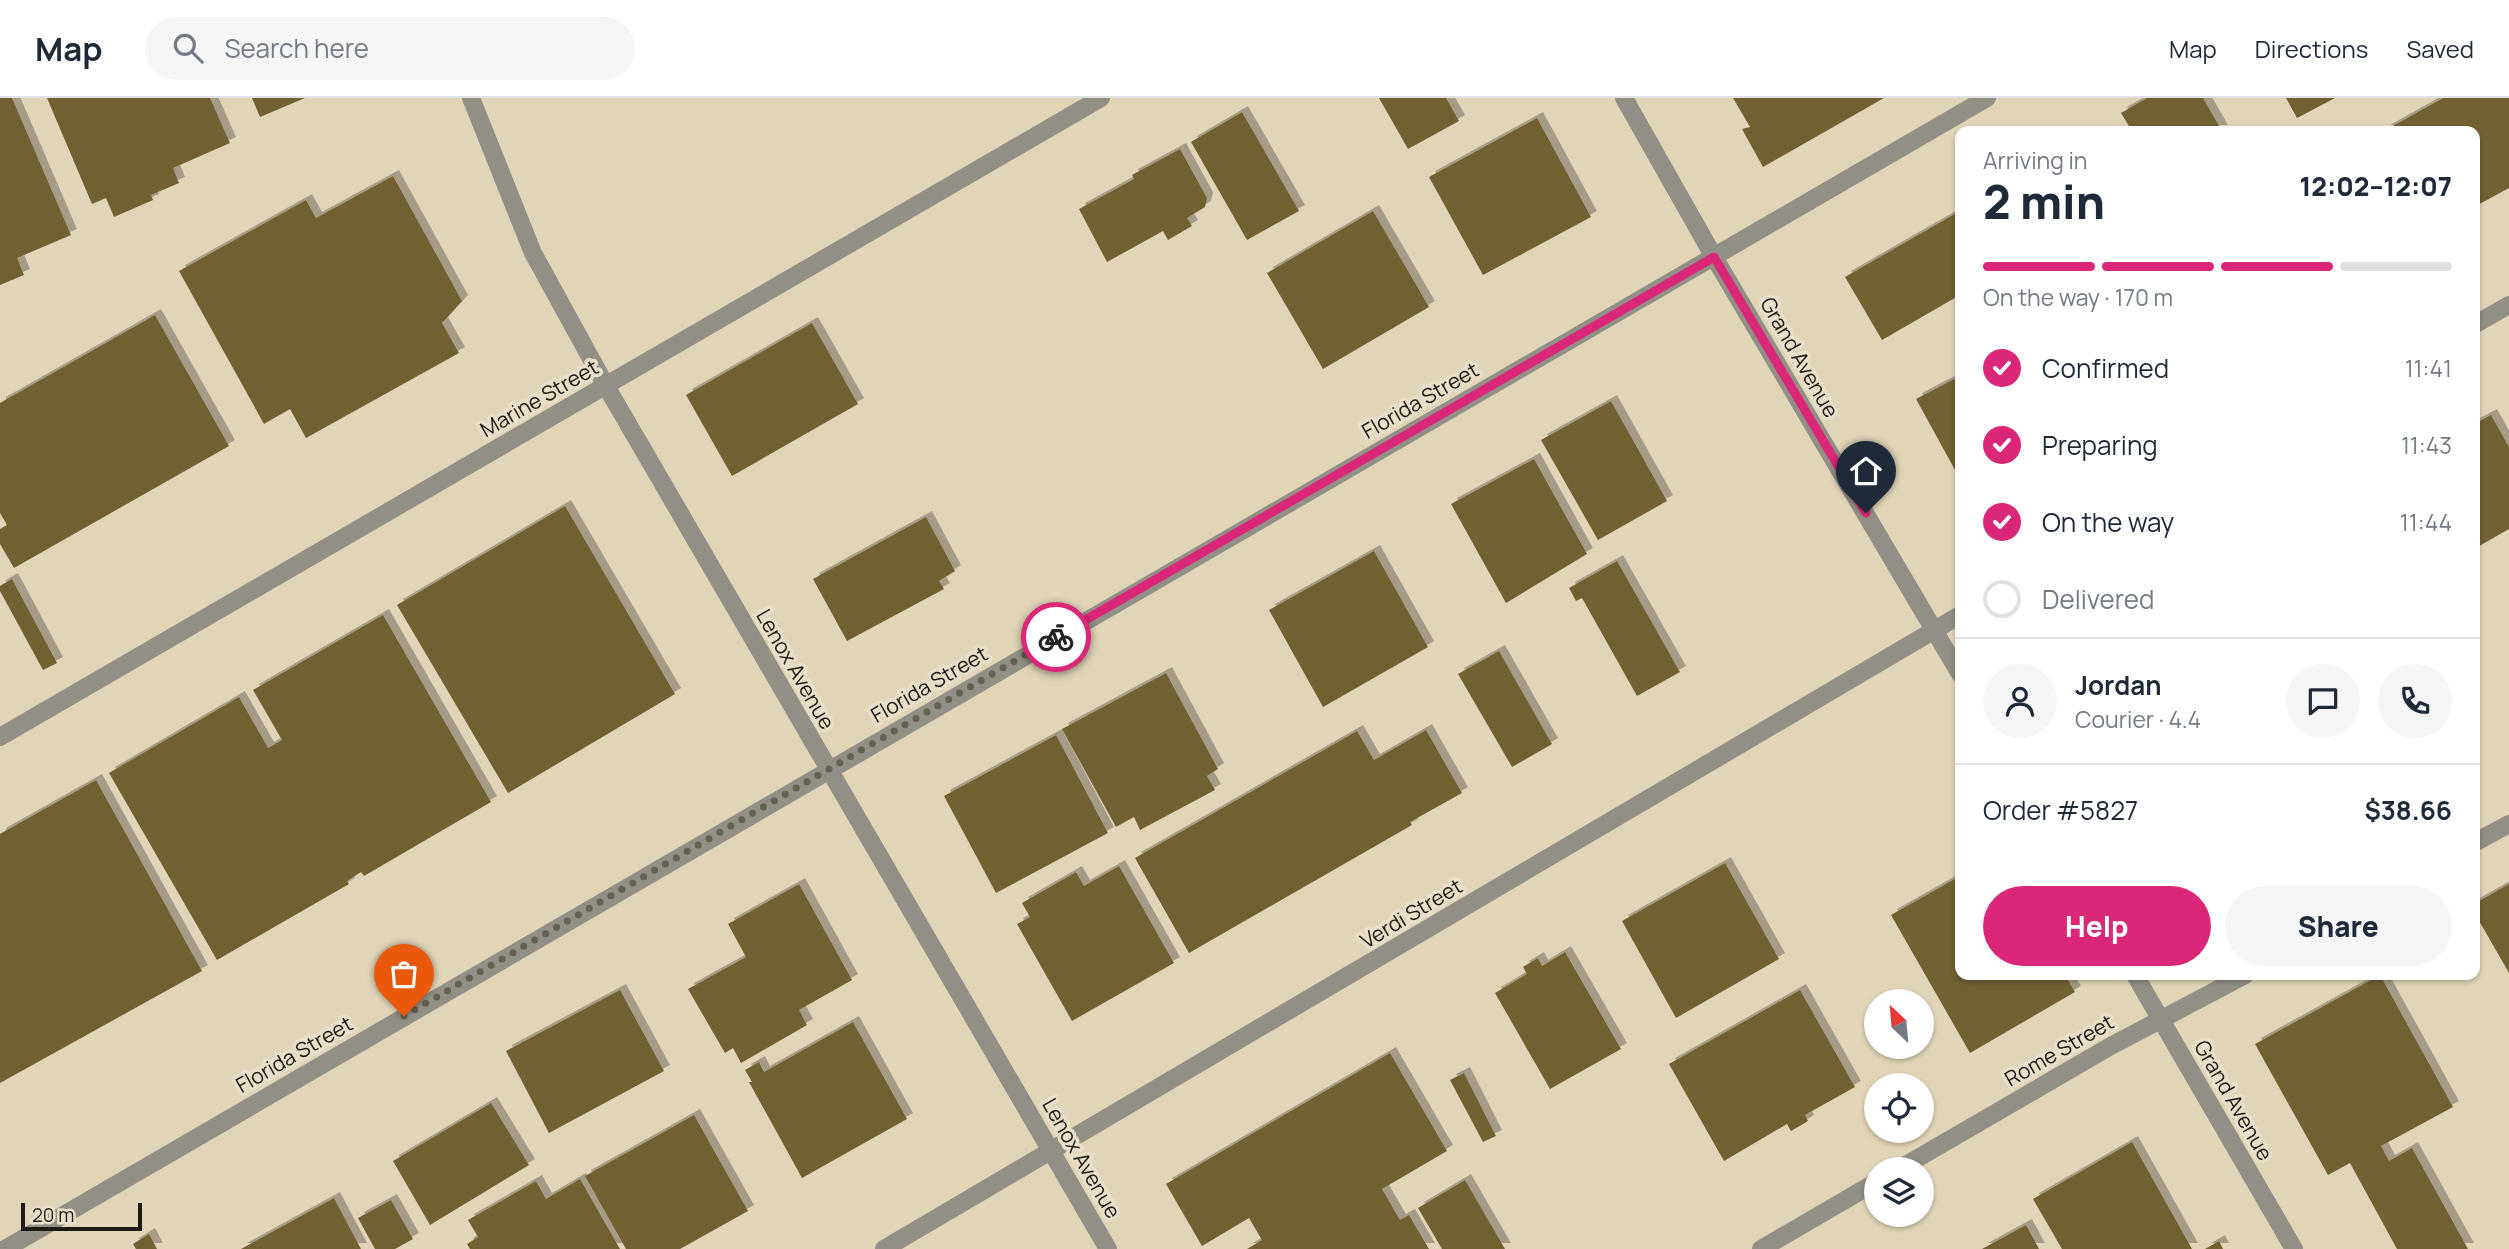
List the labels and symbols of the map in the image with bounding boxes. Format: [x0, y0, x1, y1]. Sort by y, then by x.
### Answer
street label: Grand Avenue [1754, 292, 1846, 422]
street label: Marine Street [475, 353, 603, 443]
street label: Florida Street [1357, 355, 1483, 445]
pin [1836, 441, 1896, 513]
courier [1021, 602, 1091, 672]
street label: Lenox Avenue [750, 604, 842, 734]
street label: Florida Street [866, 639, 992, 729]
street label: Verdi Street [1355, 872, 1467, 954]
pin [374, 944, 434, 1016]
north arrow [1864, 989, 1934, 1059]
street label: Rome Street [1999, 1007, 2119, 1093]
street label: Florida Street [231, 1009, 357, 1099]
street label: Grand Avenue [2188, 1035, 2280, 1165]
street label: Lenox Avenue [1036, 1093, 1128, 1223]
scale bar [21, 1200, 142, 1232]

